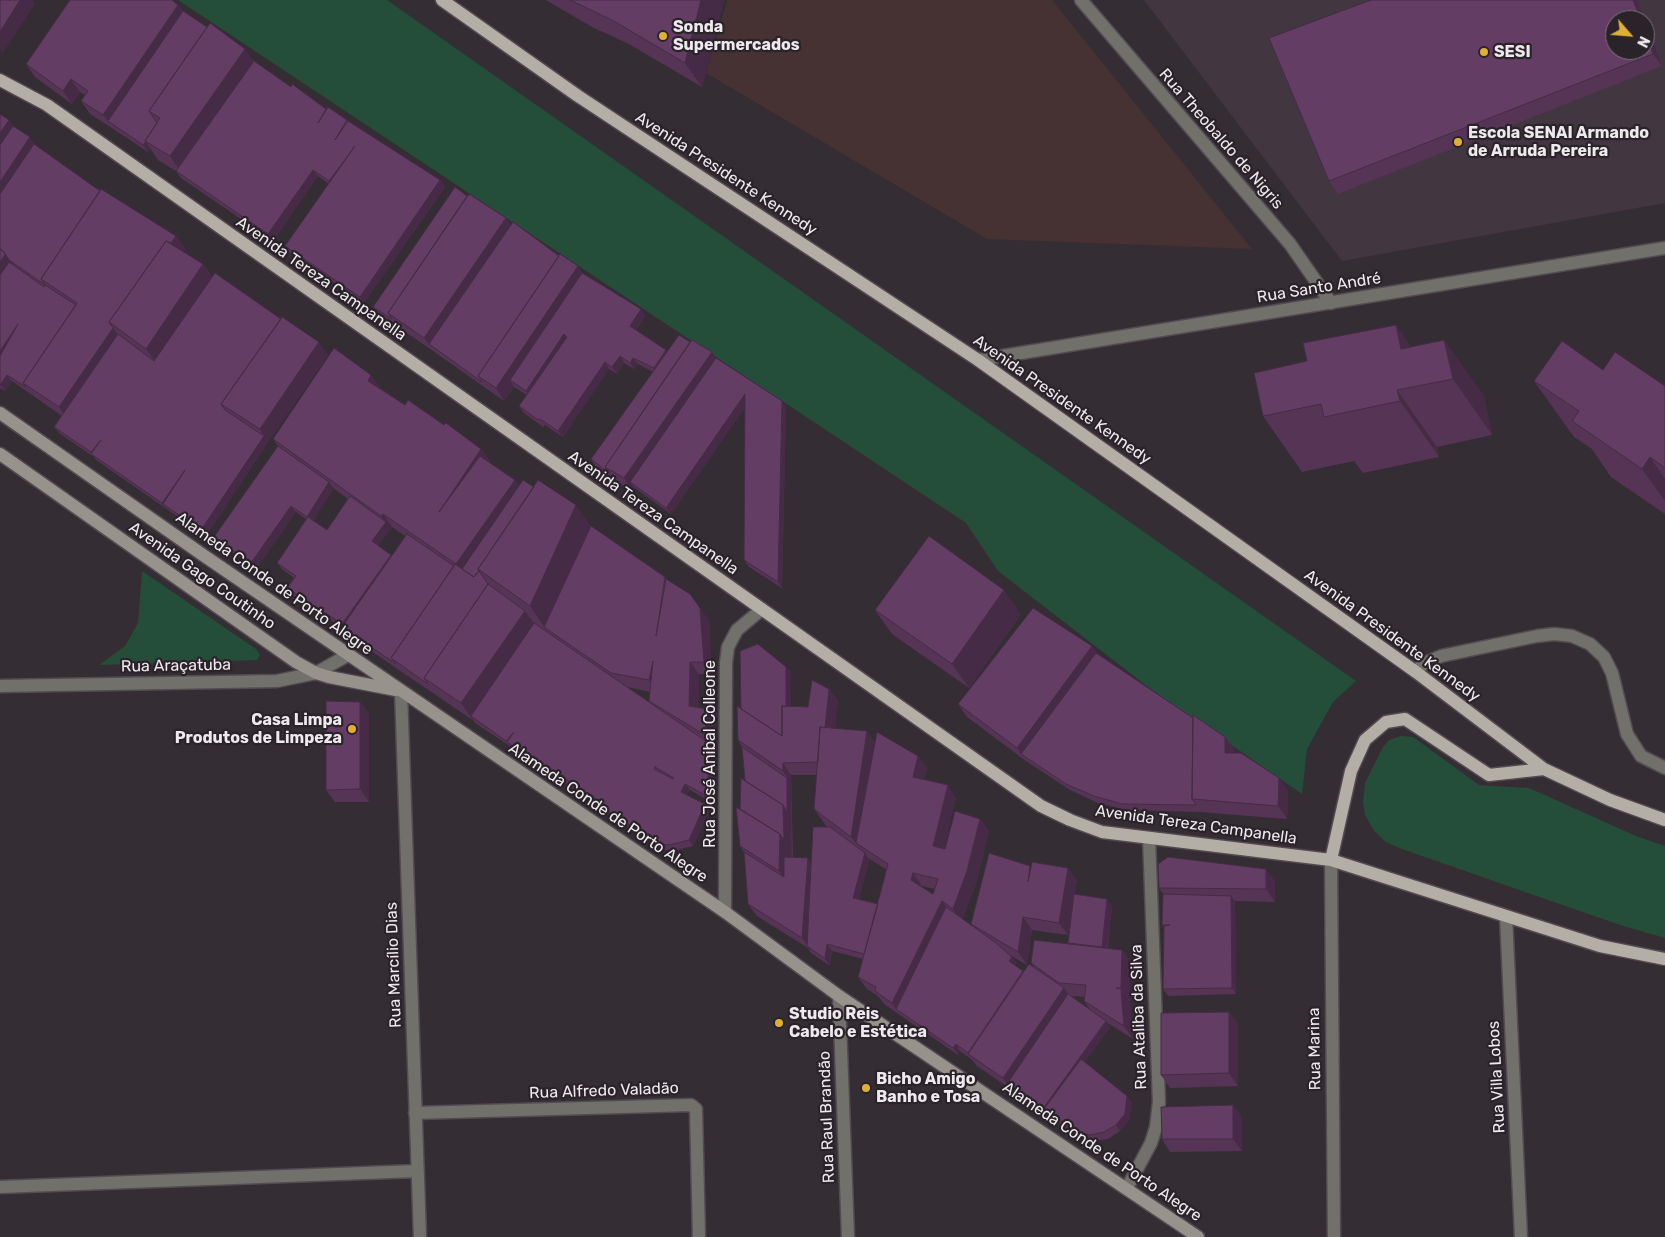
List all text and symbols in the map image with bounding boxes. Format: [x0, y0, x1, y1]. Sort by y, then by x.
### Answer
north arrow [1605, 10, 1655, 60]
place label: Sonda Supermercados [673, 17, 800, 55]
marker: Sonda Supermercados [657, 30, 669, 42]
text: N [1633, 33, 1653, 50]
place label: SESI [1494, 42, 1531, 62]
marker: SESI [1478, 46, 1490, 58]
street label: Rua Theobaldo de Nigris [1155, 65, 1287, 213]
street label: Avenida Presidente Kennedy [632, 108, 820, 240]
place label: Escola SENAI Armando de Arruda Pereira [1468, 123, 1649, 161]
marker: Escola SENAI Armando de Arruda Pereira [1452, 136, 1464, 148]
street label: Avenida Tereza Campanella [232, 213, 410, 345]
street label: Rua Santo André [1256, 269, 1382, 307]
street label: Avenida Presidente Kennedy [969, 331, 1155, 469]
street label: Avenida Tereza Campanella [564, 447, 742, 579]
street label: Alameda Conde de Porto Alegre [172, 508, 376, 660]
street label: Avenida Gago Coutinho [125, 518, 279, 634]
street label: Avenida Presidente Kennedy [1300, 566, 1484, 706]
street label: Rua Araçatuba [121, 655, 231, 677]
street label: Rua José Anibal Colleone [700, 660, 720, 848]
place label: Casa Limpa Produtos de Limpeza [175, 710, 342, 748]
marker: Casa Limpa Produtos de Limpeza [346, 723, 358, 735]
street label: Alameda Conde de Porto Alegre [505, 739, 711, 887]
street label: Avenida Tereza Campanella [1094, 801, 1298, 849]
street label: Rua Marcílio Dias [382, 902, 406, 1028]
street label: Rua Ataliba da Silva [1127, 944, 1151, 1090]
place label: Studio Reis Cabelo e Estética [789, 1004, 927, 1042]
street label: Rua Marina [1305, 1007, 1325, 1091]
marker: Studio Reis Cabelo e Estética [773, 1017, 785, 1029]
street label: Rua Villa Lobos [1484, 1020, 1510, 1134]
street label: Rua Raul Brandão [815, 1051, 839, 1183]
place label: Bicho Amigo Banho e Tosa [876, 1069, 980, 1107]
street label: Alameda Conde de Porto Alegre [999, 1078, 1205, 1226]
street label: Rua Alfredo Valadão [529, 1079, 679, 1103]
marker: Bicho Amigo Banho e Tosa [860, 1082, 872, 1094]

